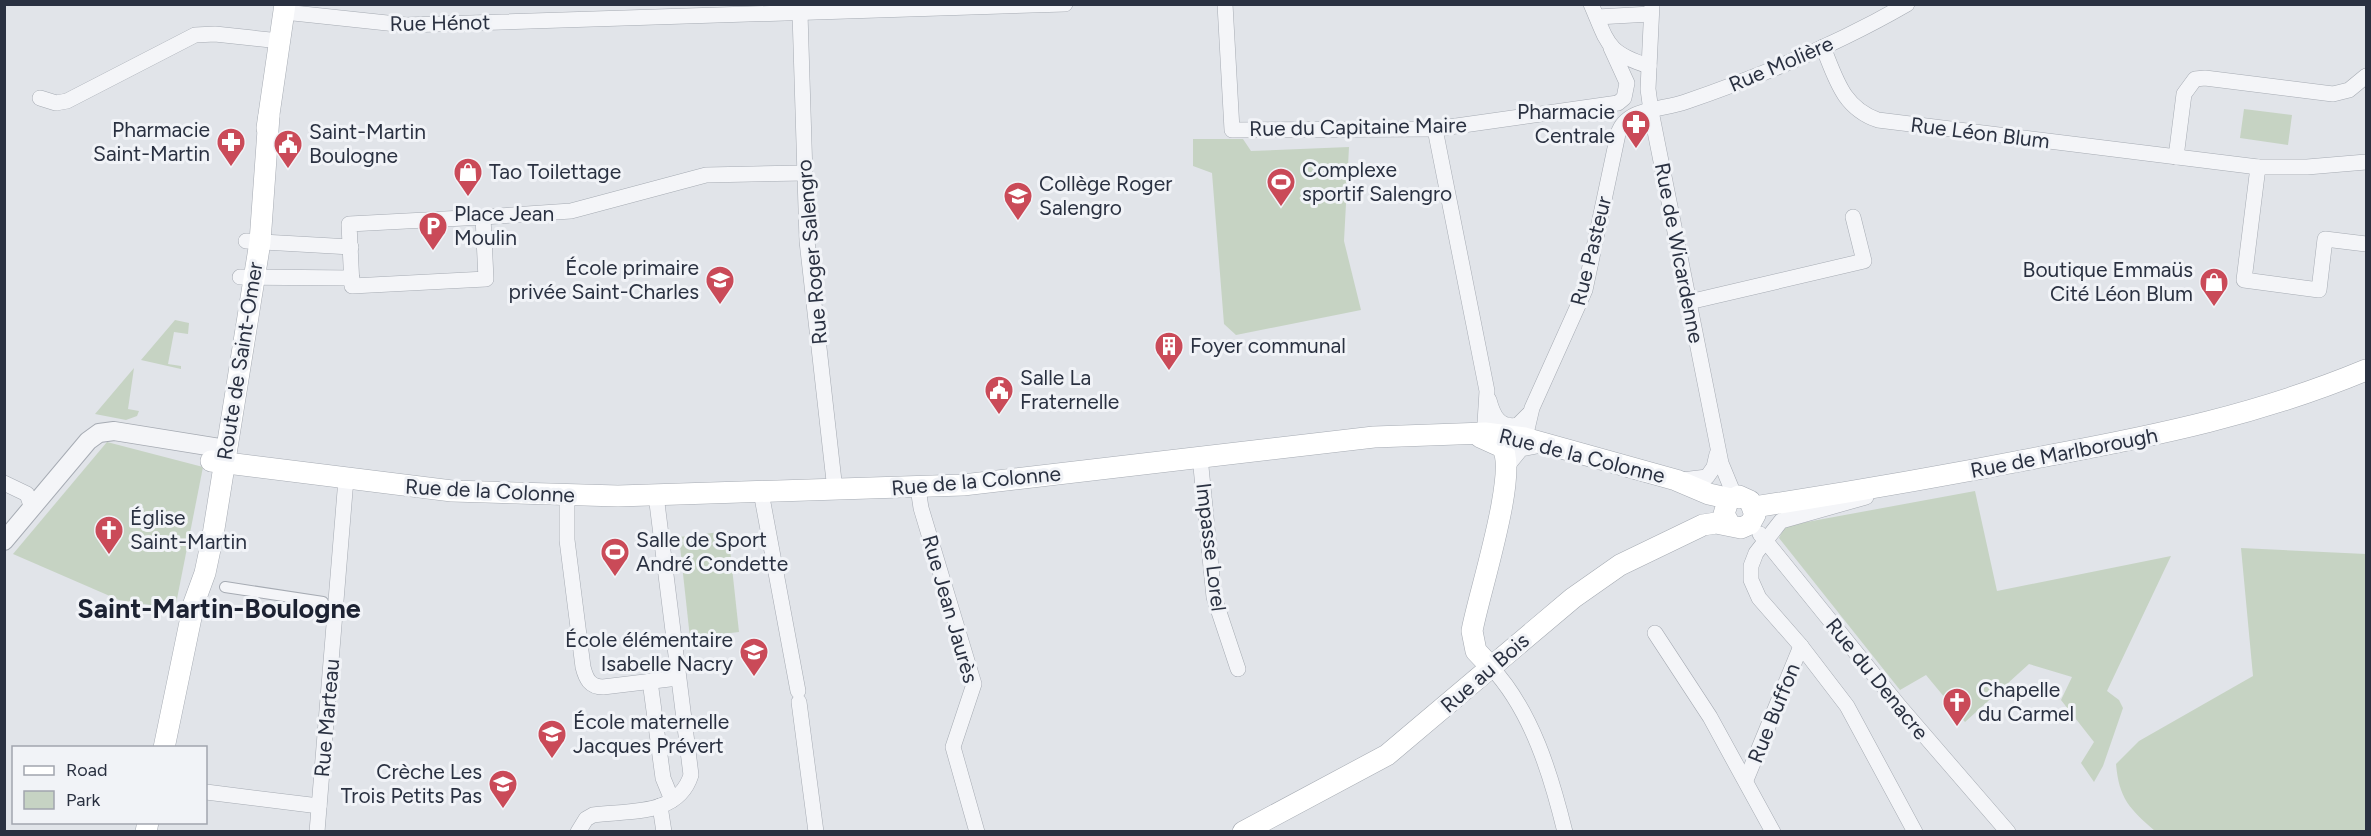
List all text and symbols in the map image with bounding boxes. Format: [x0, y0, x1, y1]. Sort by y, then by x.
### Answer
street label: Rue Hénot [389, 9, 491, 36]
street label: Rue Molière [1725, 30, 1837, 97]
place label: Pharmacie Centrale [1517, 99, 1615, 148]
pharmacy icon: Pharmacie Centrale [1620, 108, 1652, 150]
street label: Rue du Capitaine Maire [1249, 112, 1467, 141]
street label: Rue Léon Blum [1909, 112, 2051, 153]
place label: Pharmacie Saint-Martin [93, 117, 210, 166]
place label: Saint-Martin Boulogne [309, 119, 426, 168]
pharmacy icon: Pharmacie Saint-Martin [215, 126, 247, 168]
public building icon: Saint-Martin Boulogne [272, 128, 304, 170]
shop icon: Tao Toilettage [452, 156, 484, 198]
place label: Complexe sportif Salengro [1302, 157, 1452, 206]
street label: Rue Roger Salengro [791, 158, 832, 346]
place label: Tao Toilettage [489, 159, 621, 184]
street label: Rue de Wicardenne [1650, 161, 1709, 345]
sports icon: Complexe sportif Salengro [1265, 166, 1297, 208]
place label: Collège Roger Salengro [1039, 171, 1172, 220]
school or university icon: Collège Roger Salengro [1002, 180, 1034, 222]
street label: Rue Pasteur [1565, 193, 1616, 308]
place label: Place Jean Moulin [454, 201, 554, 250]
parking icon: Place Jean Moulin [417, 210, 449, 252]
place label: École primaire privée Saint-Charles [508, 255, 699, 304]
place label: Boutique Emmaüs Cité Léon Blum [2023, 257, 2193, 306]
street label: Route de Saint-Omer [212, 260, 268, 462]
school or university icon: École primaire privée Saint-Charles [704, 264, 736, 306]
shop icon: Boutique Emmaüs Cité Léon Blum [2198, 266, 2230, 308]
building icon: Foyer communal [1153, 330, 1185, 372]
place label: Foyer communal [1190, 333, 1346, 358]
place label: Salle La Fraternelle [1020, 365, 1119, 414]
public building icon: Salle La Fraternelle [983, 374, 1015, 416]
street label: Rue de Marlborough [1968, 422, 2160, 483]
street label: Rue de la Colonne [1497, 423, 1668, 488]
street label: Rue de la Colonne [890, 461, 1062, 500]
street label: Rue de la Colonne [404, 474, 576, 507]
street label: Impasse Lorel [1191, 481, 1232, 613]
place label: Église Saint-Martin [130, 505, 247, 554]
church icon: Église Saint-Martin [93, 514, 125, 556]
place label: Salle de Sport André Condette [636, 527, 788, 576]
street label: Rue Jean Jaurès [917, 532, 984, 686]
sports icon: Salle de Sport André Condette [599, 536, 631, 578]
district label: Saint-Martin-Boulogne [77, 592, 361, 625]
street label: Rue du Denacre [1821, 613, 1934, 744]
place label: École élémentaire Isabelle Nacry [565, 627, 733, 676]
street label: Rue au Bois [1435, 627, 1534, 718]
school or university icon: École élémentaire Isabelle Nacry [738, 636, 770, 678]
street label: Rue Marteau [309, 658, 344, 778]
street label: Rue Buffon [1742, 659, 1805, 766]
place label: Chapelle du Carmel [1978, 677, 2074, 726]
church icon: Chapelle du Carmel [1941, 686, 1973, 728]
place label: École maternelle Jacques Prévert [573, 709, 729, 758]
school or university icon: École maternelle Jacques Prévert [536, 718, 568, 760]
legend [12, 746, 207, 824]
text: Road [66, 759, 107, 781]
place label: Crèche Les Trois Petits Pas [341, 759, 482, 808]
school or university icon: Crèche Les Trois Petits Pas [487, 768, 519, 810]
text: Park [66, 789, 101, 811]

